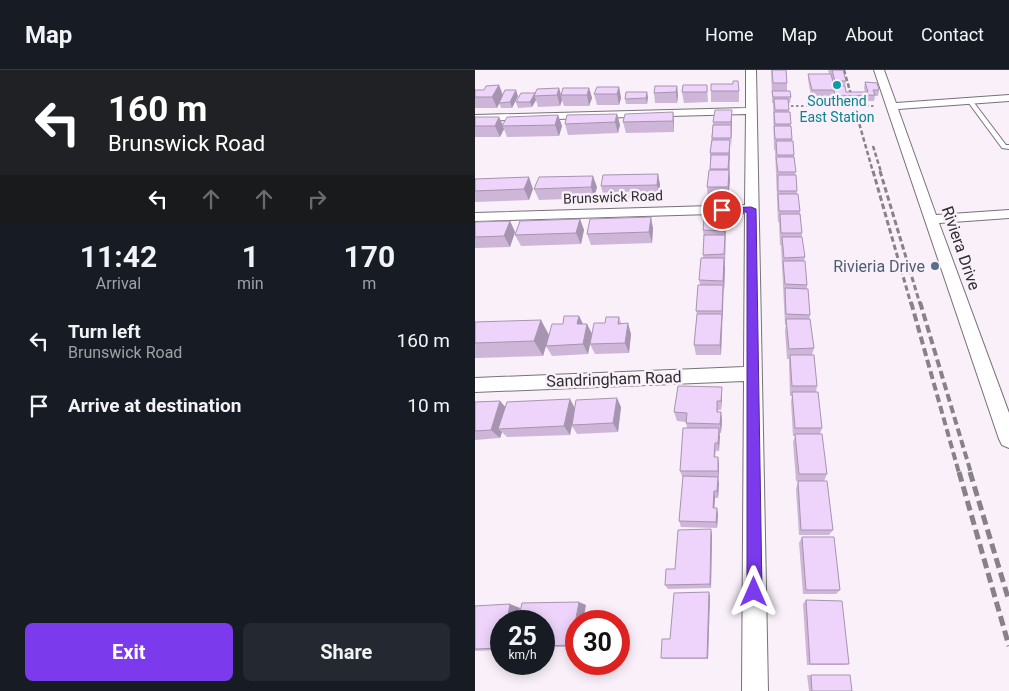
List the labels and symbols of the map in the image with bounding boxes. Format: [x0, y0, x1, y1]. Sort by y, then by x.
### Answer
marker: Southend East Station [831, 79, 843, 91]
place label: Southend East Station [799, 93, 875, 125]
street label: Brunswick Road [563, 187, 663, 207]
pin [701, 189, 743, 231]
street label: Riviera Drive [938, 203, 984, 293]
place label: Rivieria Drive [833, 257, 925, 276]
marker: Rivieria Drive [929, 260, 941, 272]
street label: Sandringham Road [546, 367, 682, 391]
position arrow [727, 565, 779, 617]
speed limit sign: 30 [565, 610, 630, 675]

